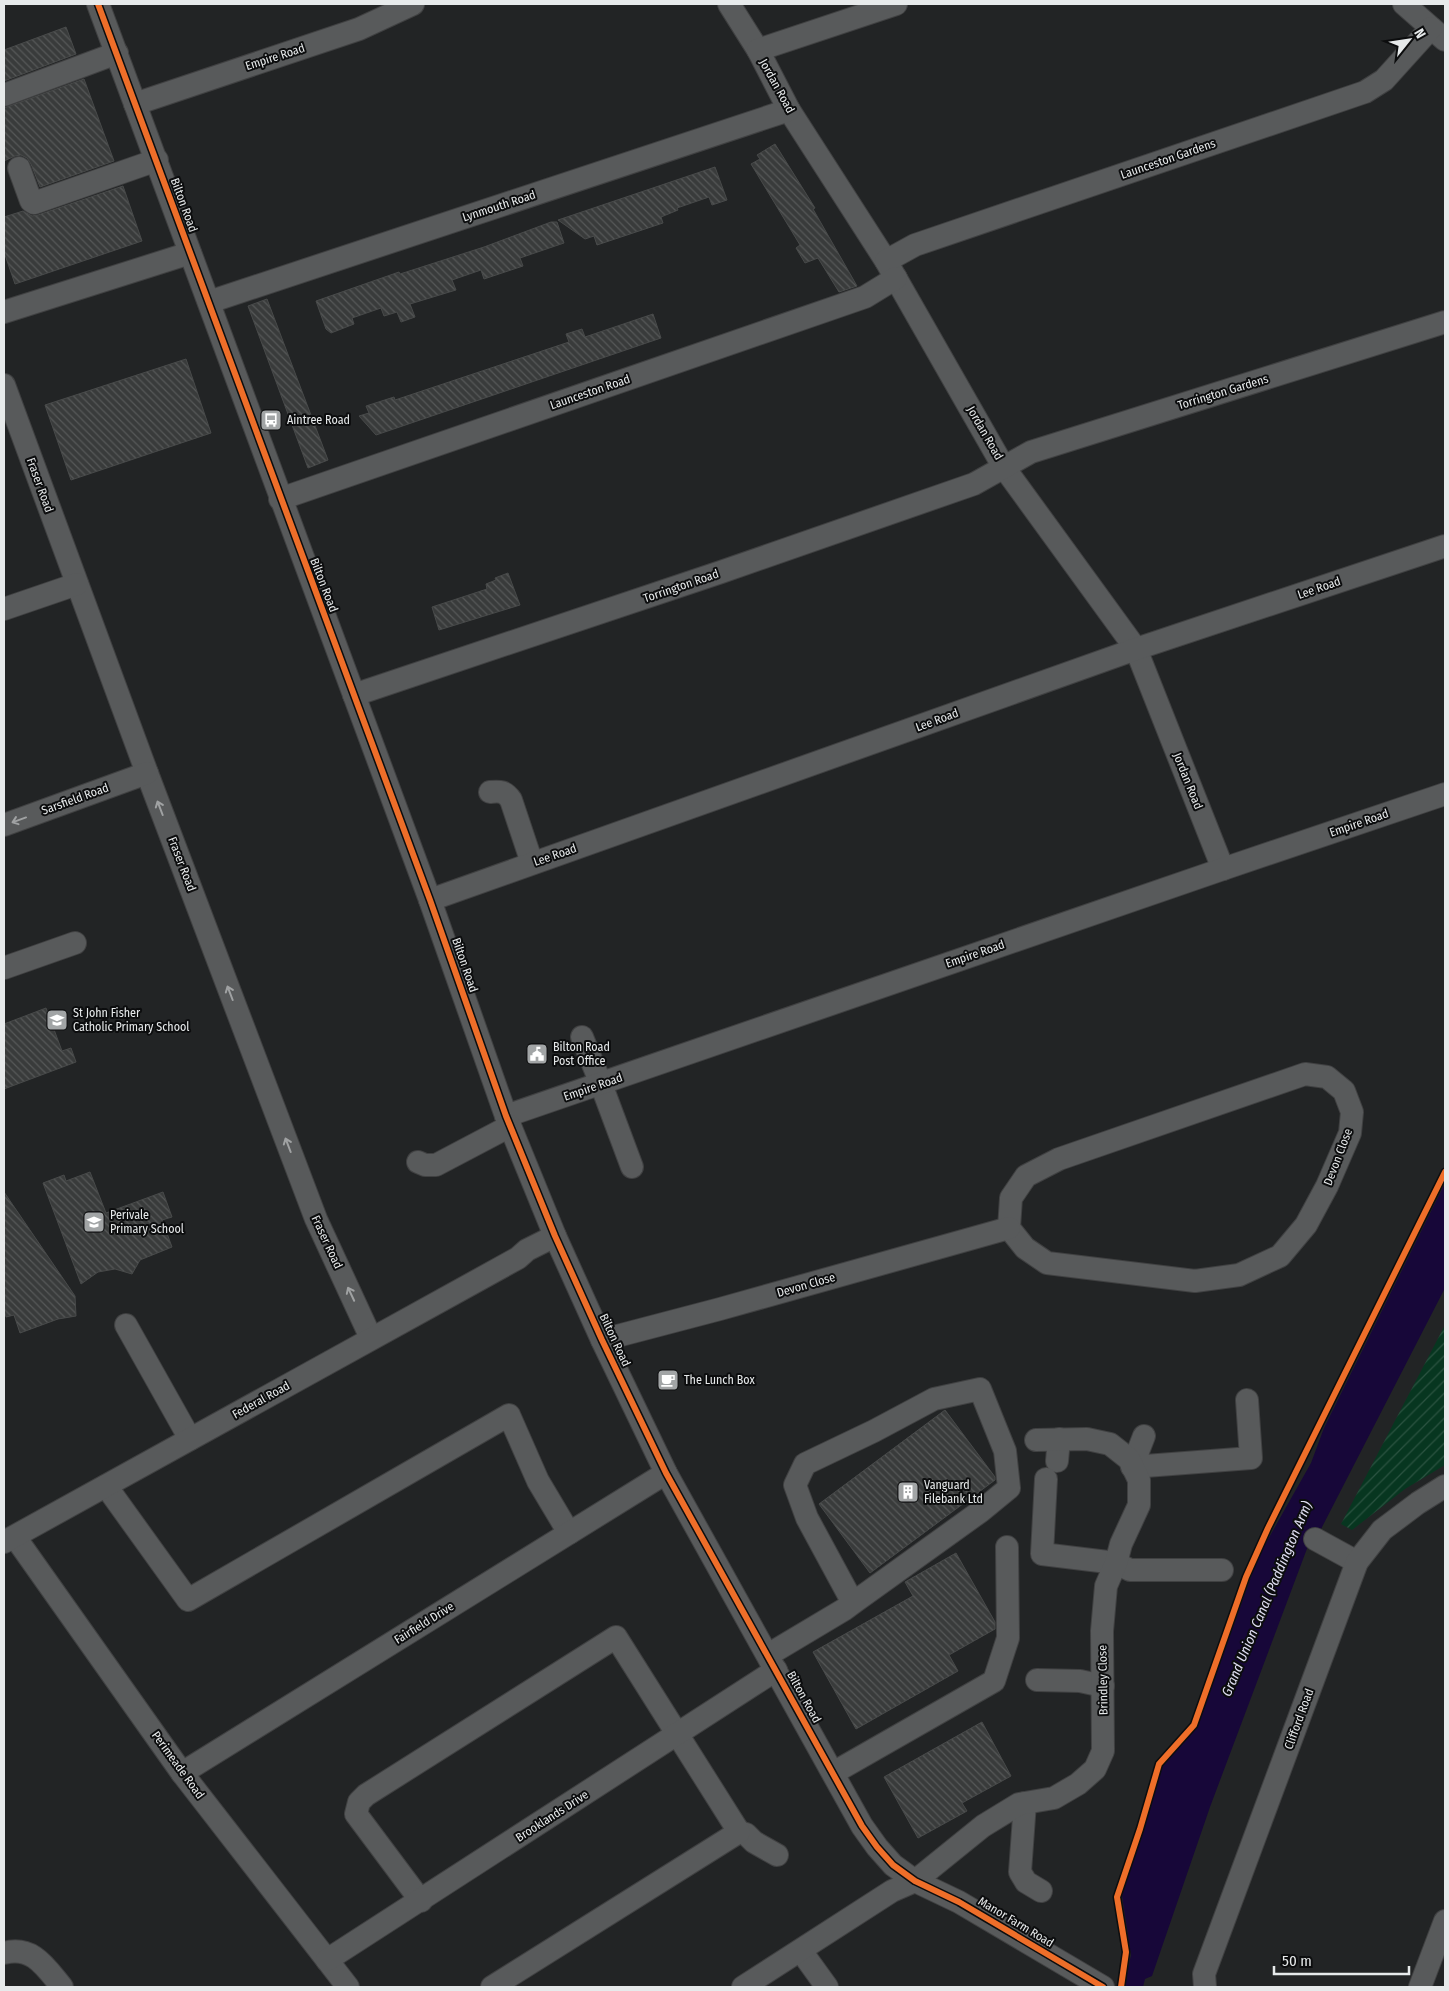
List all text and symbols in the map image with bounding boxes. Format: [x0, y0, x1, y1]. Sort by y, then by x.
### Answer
north arrow [1384, 15, 1434, 65]
text: N [1410, 26, 1429, 42]
street label: Empire Road [244, 41, 306, 73]
street label: Jordan Road [756, 56, 798, 116]
street label: Launceston Gardens [1119, 136, 1217, 182]
street label: Bilton Road [168, 176, 200, 234]
street label: Lynmouth Road [461, 188, 537, 224]
street label: Launceston Road [548, 372, 632, 412]
street label: Torrington Gardens [1176, 372, 1270, 412]
street label: Jordan Road [964, 404, 1006, 462]
bus stop icon: Aintree Road [259, 408, 283, 432]
place label: Aintree Road [287, 413, 350, 427]
street label: Fraser Road [24, 456, 56, 514]
street label: Bilton Road [307, 556, 341, 614]
street label: Torrington Road [642, 567, 720, 605]
street label: Lee Road [1296, 574, 1342, 602]
street label: Lee Road [914, 706, 960, 734]
street label: Jordan Road [1170, 751, 1206, 811]
street label: Sarsfield Road [40, 780, 110, 818]
one-way arrow [155, 801, 164, 816]
street label: Empire Road [1328, 806, 1390, 840]
one-way arrow [12, 816, 27, 825]
street label: Fraser Road [165, 835, 199, 893]
street label: Lee Road [532, 841, 578, 869]
street label: Bilton Road [449, 936, 481, 994]
street label: Empire Road [944, 937, 1006, 971]
one-way arrow [225, 985, 234, 1001]
place label: St John Fisher Catholic Primary School [73, 1006, 190, 1034]
school or university icon: St John Fisher Catholic Primary School [45, 1008, 69, 1032]
place label: Bilton Road Post Office [553, 1040, 610, 1068]
public building icon: Bilton Road Post Office [525, 1042, 549, 1066]
street label: Empire Road [562, 1070, 624, 1104]
street label: Devon Close [1321, 1126, 1355, 1188]
one-way arrow [282, 1137, 291, 1152]
place label: Perivale Primary School [110, 1208, 184, 1236]
school or university icon: Perivale Primary School [82, 1210, 106, 1234]
street label: Fraser Road [309, 1213, 345, 1271]
street label: Devon Close [775, 1270, 837, 1300]
one-way arrow [346, 1287, 355, 1302]
street label: Bilton Road [597, 1311, 633, 1369]
cafe icon: The Lunch Box [656, 1368, 680, 1392]
place label: The Lunch Box [684, 1373, 755, 1387]
street label: Federal Road [230, 1378, 292, 1422]
place label: Vanguard Filebank Ltd [924, 1478, 983, 1506]
building icon: Vanguard Filebank Ltd [896, 1480, 920, 1504]
water label: Grand Union Canal (Paddington Arm) [1218, 1499, 1316, 1699]
street label: Fairfield Drive [392, 1599, 456, 1647]
street label: Brindley Close [1095, 1645, 1111, 1715]
street label: Bilton Road [784, 1669, 824, 1725]
street label: Clifford Road [1282, 1687, 1316, 1751]
street label: Perimeade Road [149, 1729, 207, 1801]
street label: Brooklands Drive [513, 1787, 591, 1845]
street label: Manor Farm Road [976, 1894, 1056, 1950]
scale bar [1274, 1944, 1409, 1976]
text: 50 m [1282, 1952, 1312, 1970]

